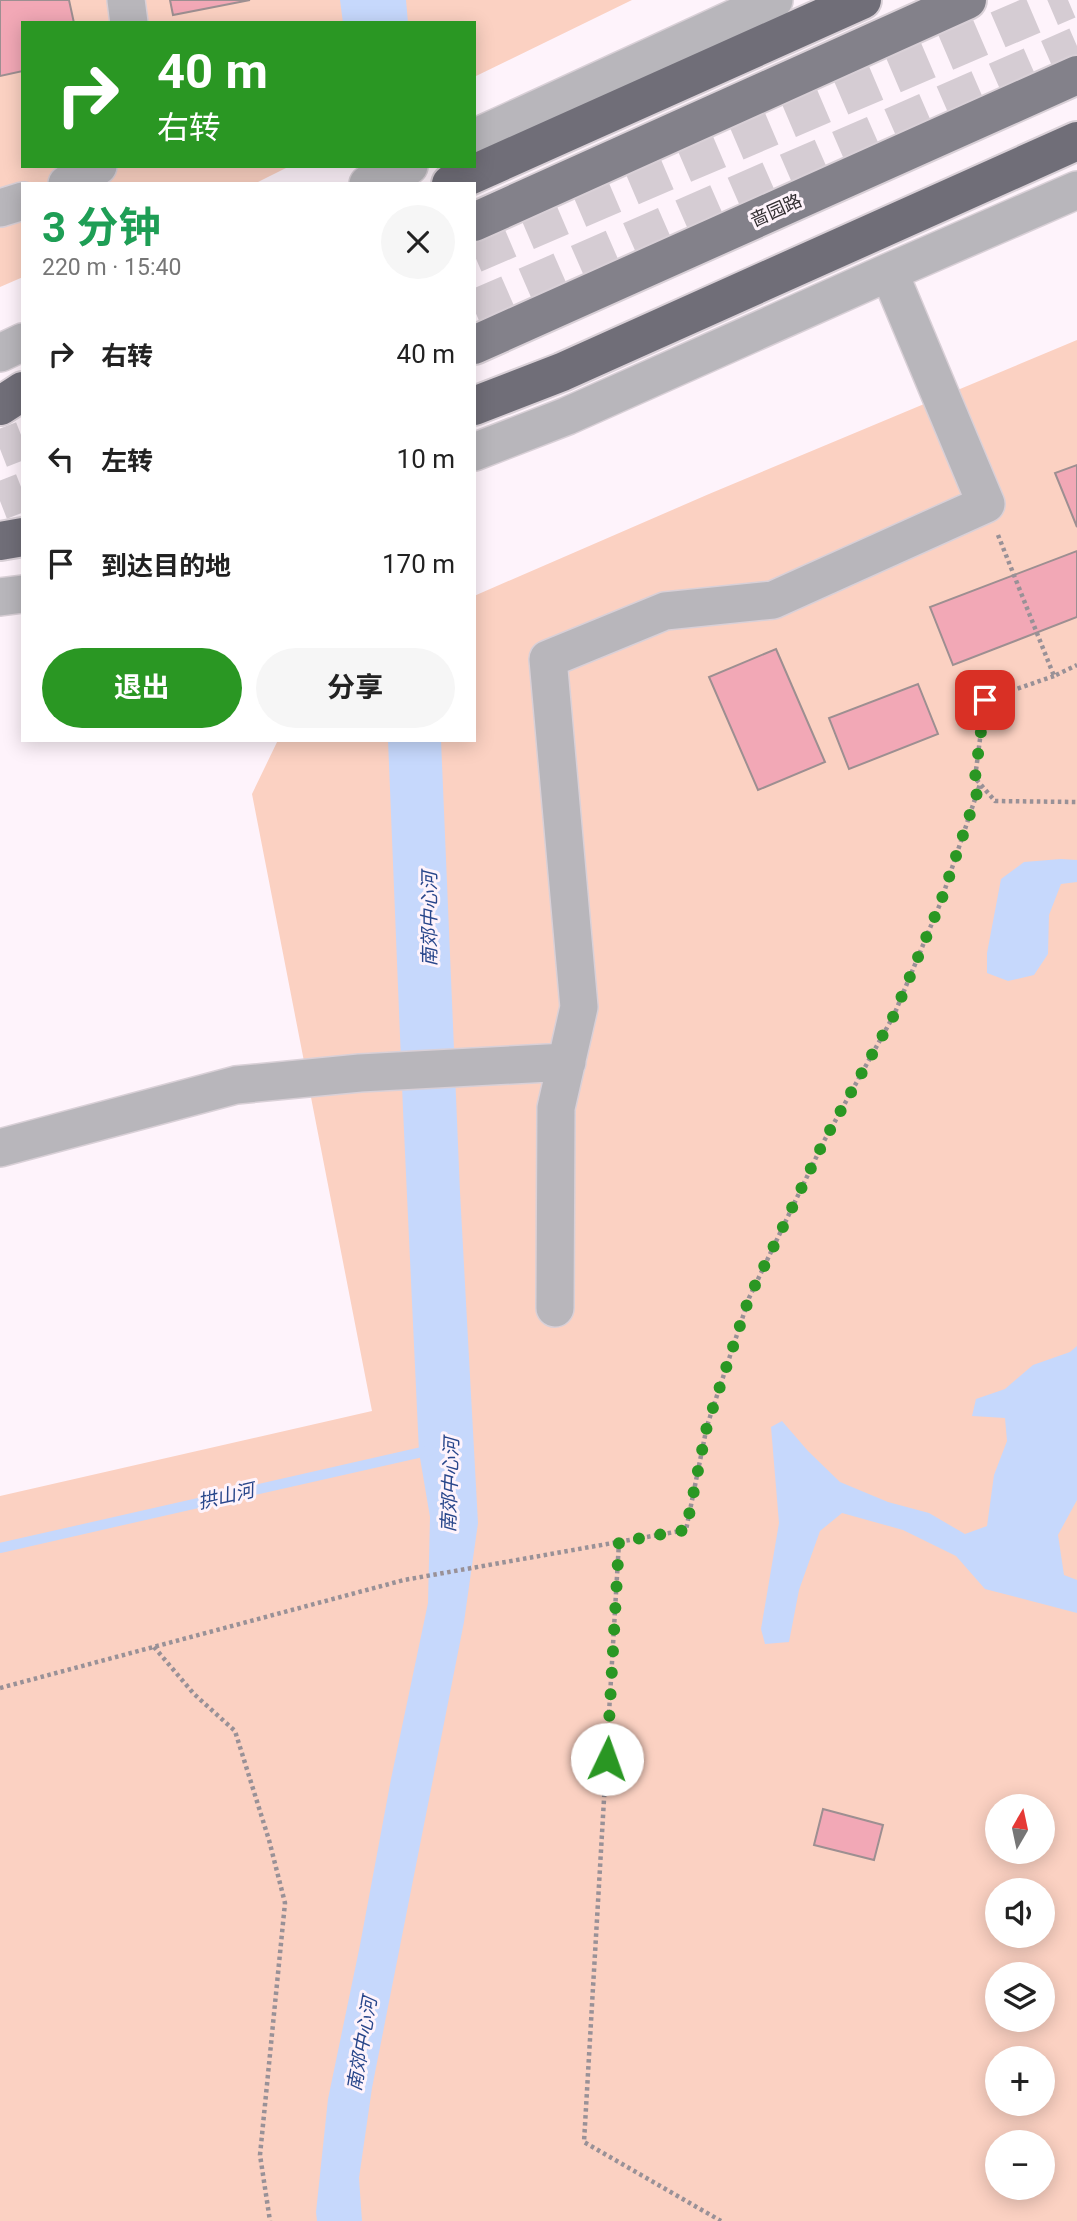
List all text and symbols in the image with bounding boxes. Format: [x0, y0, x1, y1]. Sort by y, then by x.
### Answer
text: 40 m [157, 43, 268, 100]
icon: right [42, 49, 133, 140]
text: 右转 [157, 109, 221, 147]
street label: 啬园路 [747, 189, 805, 231]
text: 3 分钟 [42, 203, 161, 252]
button: close [381, 205, 455, 279]
text: 220 m · 15:40 [42, 254, 181, 281]
icon: right [42, 335, 80, 373]
text: 40 m [397, 339, 455, 369]
text: 右转 [101, 341, 153, 371]
icon: left [42, 440, 80, 478]
text: 10 m [397, 444, 455, 474]
text: 左转 [101, 446, 153, 476]
icon: arrive [42, 545, 80, 583]
text: 170 m [382, 549, 455, 579]
text: 到达目的地 [101, 551, 231, 581]
button: 退出 [42, 648, 242, 728]
button: 分享 [256, 648, 455, 728]
pin [955, 670, 1015, 730]
icon: arrive [966, 681, 1004, 719]
water label: 南郊中心河 [418, 868, 441, 967]
water label: 南郊中心河 [437, 1433, 463, 1533]
water label: 拱山河 [196, 1477, 260, 1514]
position arrow [570, 1722, 644, 1796]
north arrow [985, 1794, 1055, 1864]
map controls [985, 1794, 1055, 2200]
button: sound [985, 1878, 1055, 1948]
button: layers [985, 1962, 1055, 2032]
water label: 南郊中心河 [342, 1991, 382, 2093]
button: + [985, 2046, 1055, 2116]
button: − [985, 2130, 1055, 2200]

